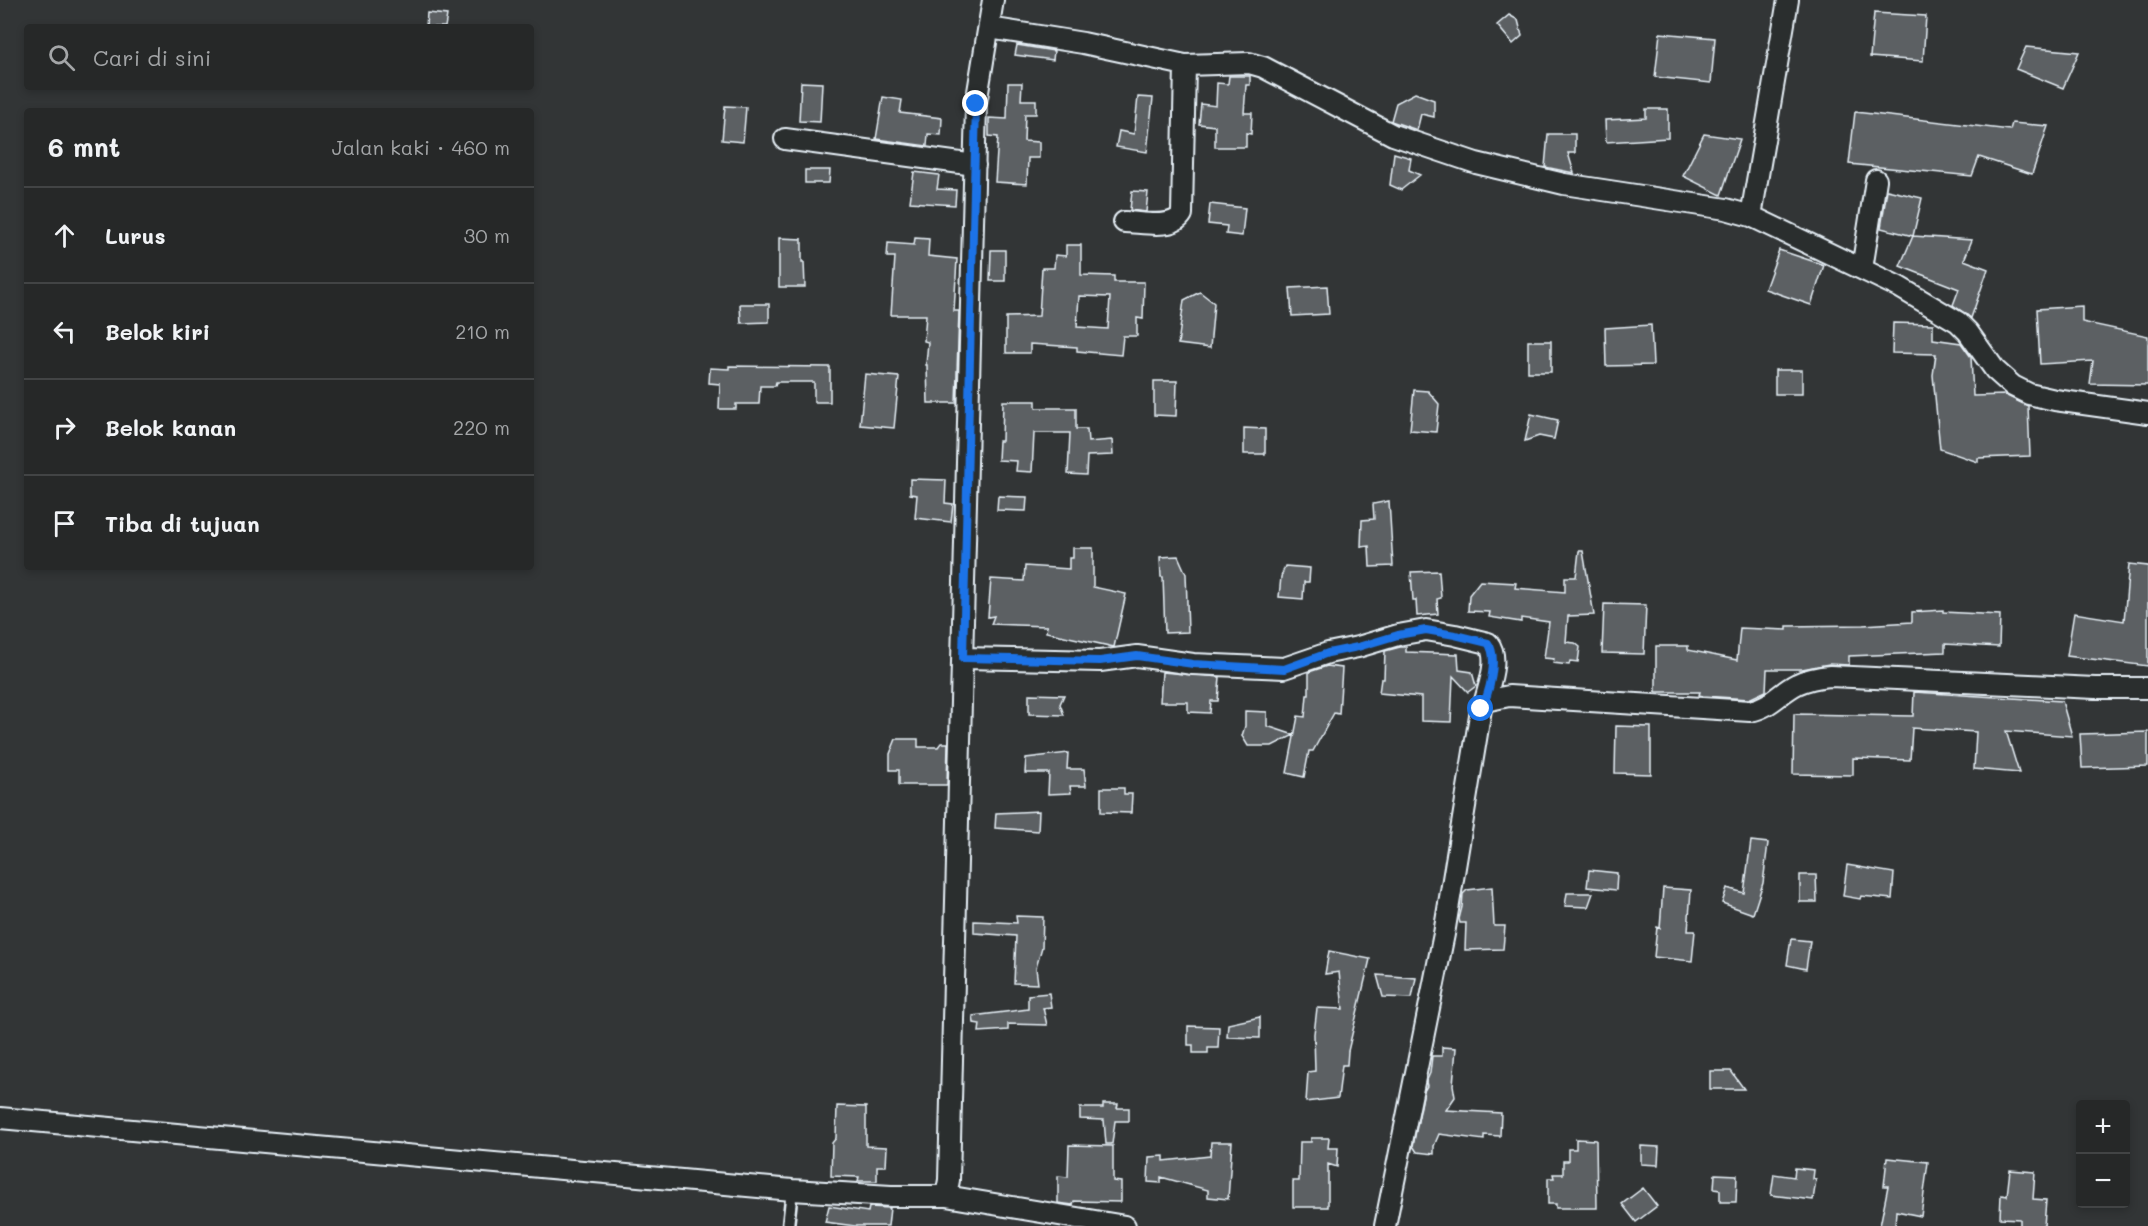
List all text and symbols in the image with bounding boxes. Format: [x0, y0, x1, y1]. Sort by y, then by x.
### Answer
search box [24, 24, 534, 90]
icon: search [45, 41, 78, 74]
text: Cari di sini [93, 43, 211, 72]
route end [962, 90, 988, 116]
text: 6 mnt [48, 130, 120, 164]
text: Jalan kaki · 460 m [332, 134, 510, 160]
icon: ahead [48, 219, 81, 252]
text: Lurus [105, 221, 166, 250]
text: 30 m [464, 222, 510, 248]
icon: left [48, 315, 81, 348]
text: Belok kiri [105, 317, 210, 346]
text: 210 m [455, 318, 510, 344]
icon: right [48, 411, 81, 444]
text: Belok kanan [105, 413, 236, 442]
text: 220 m [453, 414, 510, 440]
icon: arrive [48, 507, 81, 540]
text: Tiba di tujuan [105, 509, 260, 538]
route start [1467, 695, 1493, 721]
map controls [2076, 1100, 2130, 1208]
button: + [2076, 1100, 2130, 1154]
button: − [2076, 1154, 2130, 1208]

